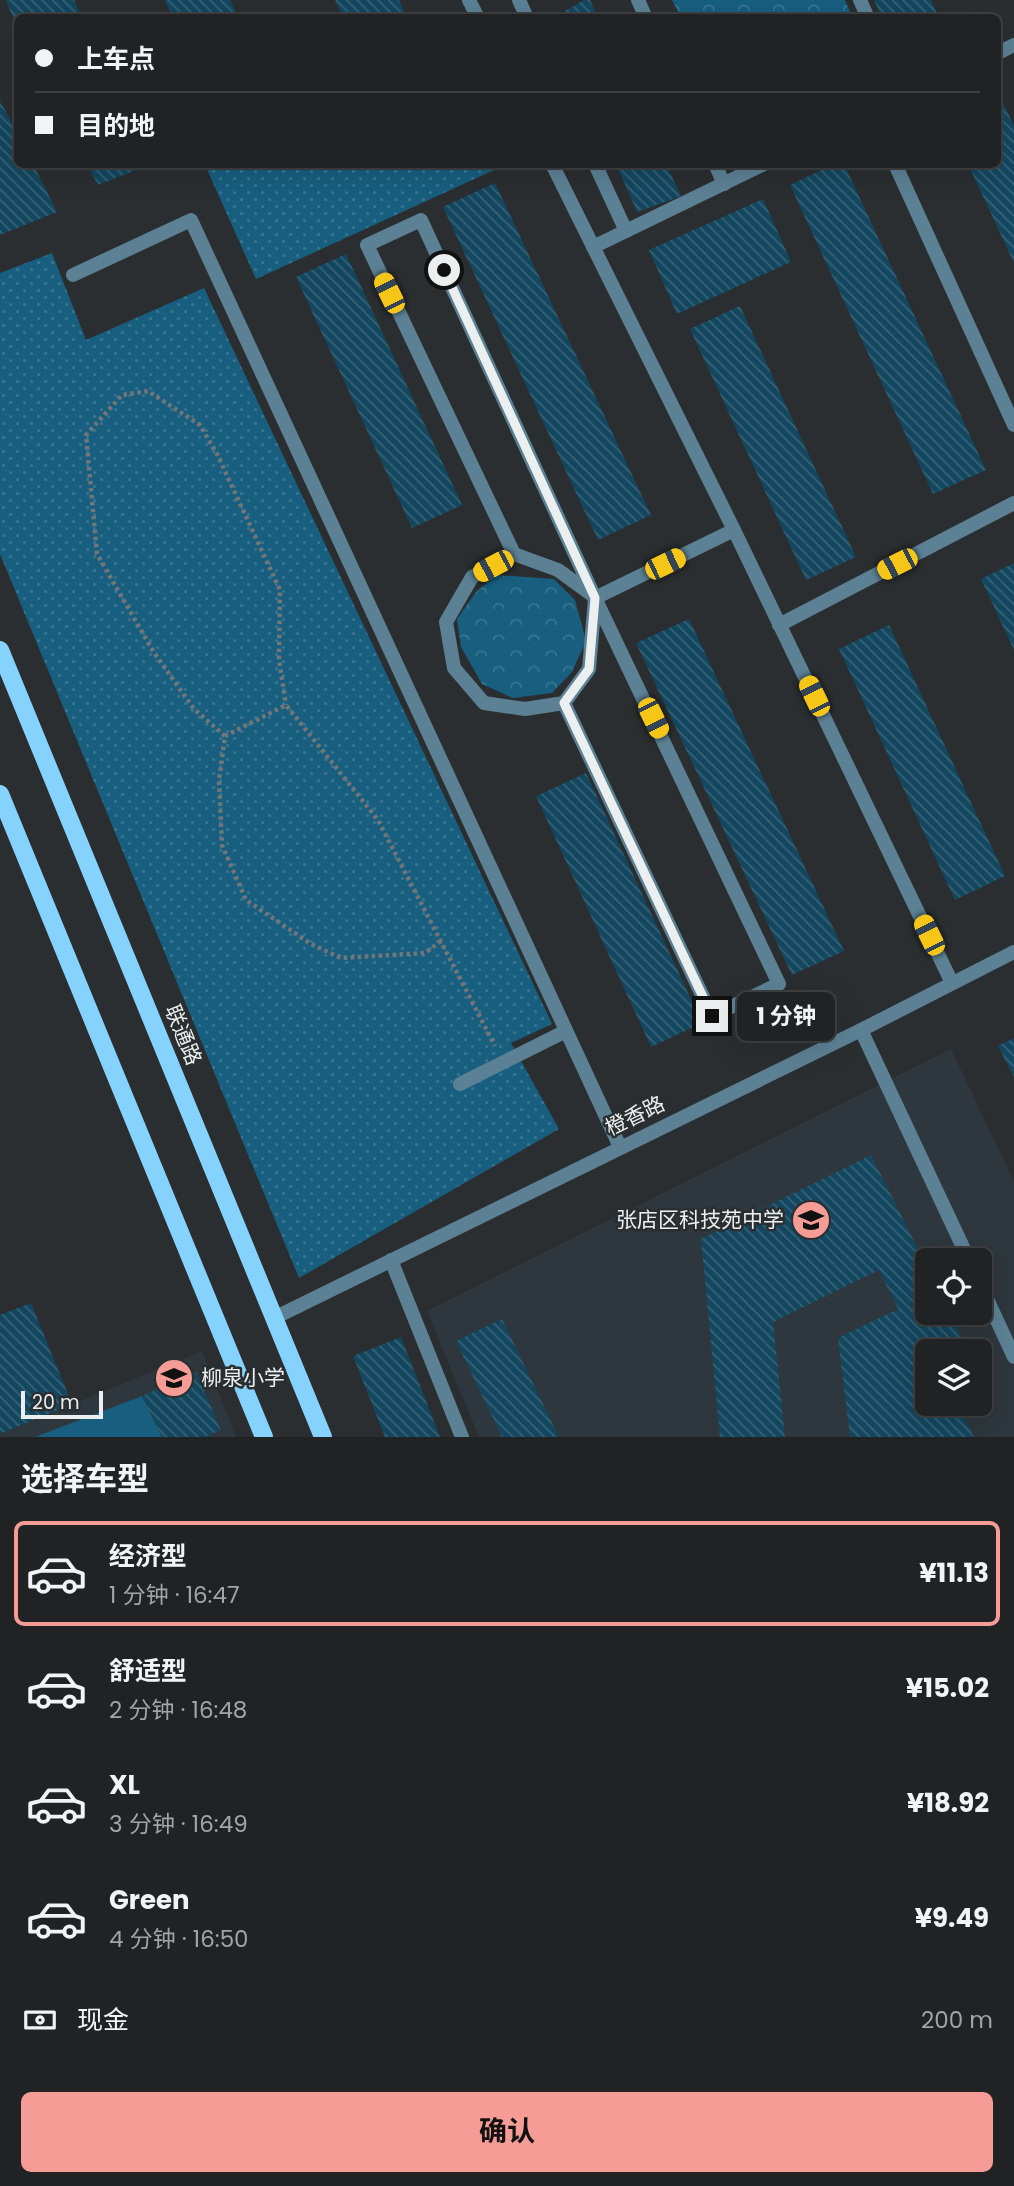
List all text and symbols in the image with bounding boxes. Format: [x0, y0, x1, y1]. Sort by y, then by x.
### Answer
text: 上车点 [77, 41, 155, 77]
text: 目的地 [77, 108, 155, 144]
route start [428, 254, 460, 286]
car [371, 270, 408, 316]
car [642, 545, 689, 583]
car [874, 545, 921, 583]
car [470, 547, 517, 585]
car [796, 673, 833, 719]
car [635, 695, 672, 741]
car [911, 912, 948, 958]
callout: 1 分钟 [736, 992, 834, 1040]
street label: 联通路 [158, 1000, 209, 1069]
route end [696, 1000, 728, 1032]
text: 1 分钟 [756, 1000, 816, 1032]
street label: 橙香路 [600, 1089, 669, 1142]
school or university icon: 张店区科技苑中学 [790, 1199, 832, 1241]
place label: 张店区科技苑中学 [616, 1205, 784, 1234]
map controls [915, 1248, 992, 1416]
button: locate [915, 1248, 992, 1325]
button: layers [915, 1339, 992, 1416]
school or university icon: 柳泉小学 [153, 1357, 195, 1399]
place label: 柳泉小学 [201, 1363, 285, 1392]
scale bar [21, 1388, 103, 1420]
text: 20 m [32, 1389, 80, 1416]
text: 选择车型 [21, 1456, 149, 1501]
text: 经济型 [109, 1538, 187, 1574]
icon: car [25, 1542, 88, 1605]
text: ¥11.13 [919, 1555, 989, 1591]
text: 1 分钟 · 16:47 [109, 1579, 240, 1611]
text: 舒适型 [109, 1653, 187, 1689]
icon: car [25, 1657, 88, 1720]
text: ¥15.02 [906, 1670, 989, 1706]
text: 2 分钟 · 16:48 [109, 1694, 247, 1726]
text: XL [109, 1767, 140, 1803]
icon: car [25, 1772, 88, 1835]
text: ¥18.92 [907, 1785, 989, 1821]
text: 3 分钟 · 16:49 [109, 1808, 248, 1840]
text: Green [109, 1882, 190, 1918]
icon: car [25, 1887, 88, 1950]
text: ¥9.49 [915, 1900, 989, 1936]
text: 4 分钟 · 16:50 [109, 1923, 249, 1955]
icon: cash [21, 2001, 59, 2039]
text: 现金 [77, 2002, 129, 2038]
text: 200 m [921, 2004, 993, 2036]
button: 确认 [21, 2092, 993, 2172]

